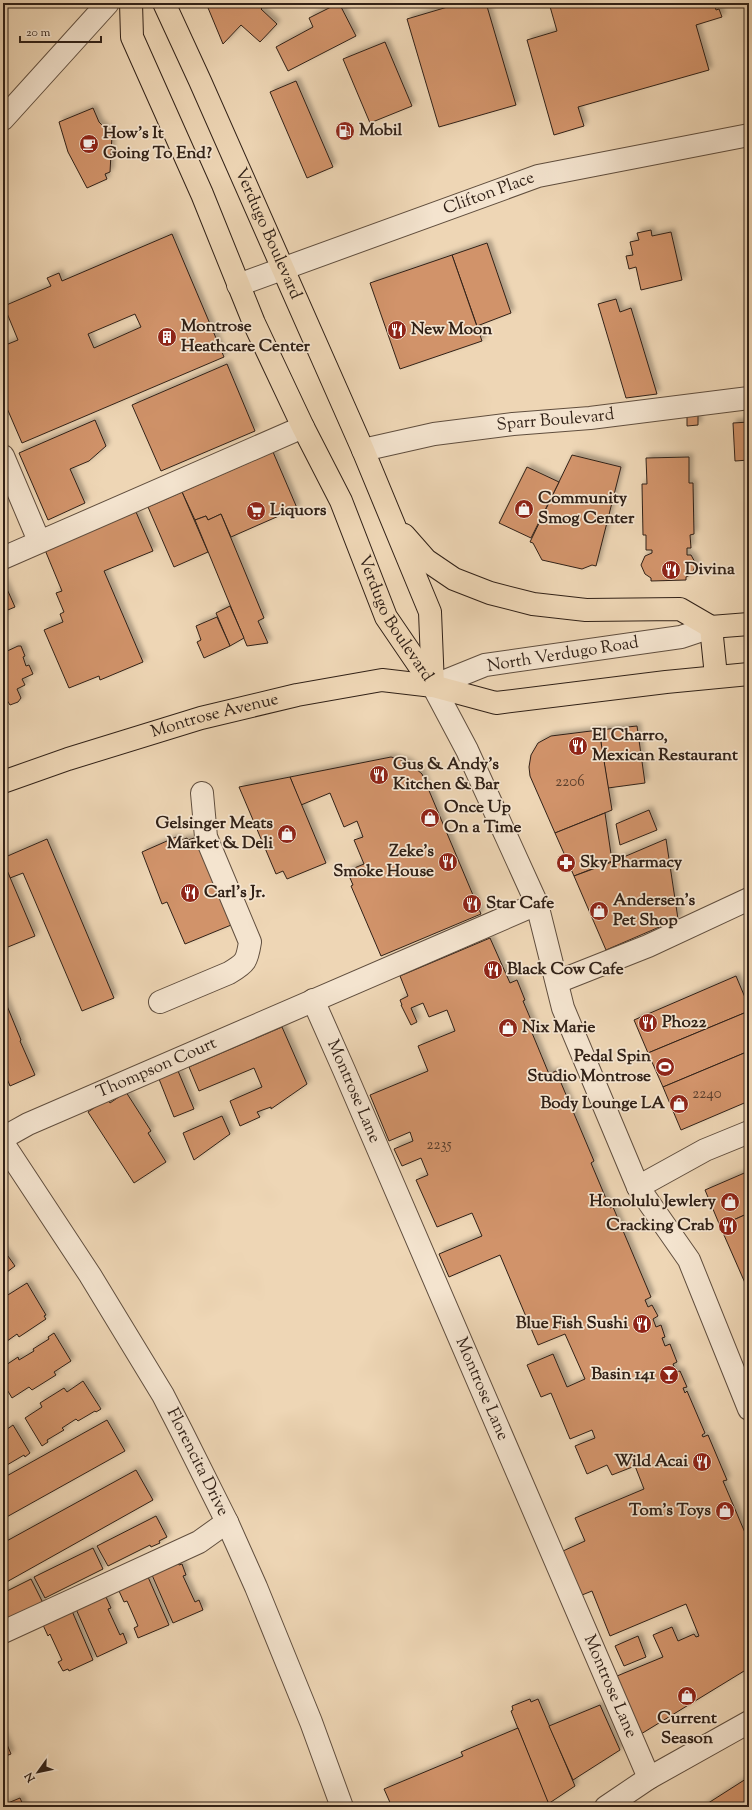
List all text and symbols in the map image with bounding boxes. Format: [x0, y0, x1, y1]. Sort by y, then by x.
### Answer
scale bar [20, 18, 101, 44]
text: 20 m [26, 24, 51, 42]
place label: Mobil [359, 119, 403, 143]
fuel station icon: Mobil [334, 120, 356, 142]
place label: How's It Going To End? [103, 122, 212, 166]
cafe icon: How's It Going To End? [78, 133, 100, 155]
street label: Verdugo Boulevard [228, 164, 307, 304]
street label: Clifton Place [440, 166, 538, 221]
place label: Montrose Heathcare Center [181, 315, 311, 359]
place label: New Moon [411, 318, 493, 342]
restaurant icon: New Moon [386, 319, 408, 341]
building icon: Montrose Heathcare Center [156, 326, 178, 348]
street label: Sparr Boulevard [495, 403, 616, 438]
place label: Community Smog Center [538, 487, 635, 531]
shop icon: Community Smog Center [513, 498, 535, 520]
place label: Liquors [270, 499, 327, 523]
supermarket icon: Liquors [245, 500, 267, 522]
street label: Verdugo Boulevard [351, 552, 439, 687]
place label: Divina [685, 558, 735, 582]
restaurant icon: Divina [660, 559, 682, 581]
street label: North Verdugo Road [485, 631, 641, 679]
street label: Montrose Avenue [148, 688, 281, 745]
place label: El Charro, Mexican Restaurant [592, 724, 738, 768]
restaurant icon: El Charro, Mexican Restaurant [567, 735, 589, 757]
place label: Gus & Andy's Kitchen & Bar [393, 753, 500, 797]
restaurant icon: Gus & Andy's Kitchen & Bar [368, 764, 390, 786]
house number: 2206 [555, 772, 585, 793]
place label: Once Up On a Time [444, 796, 521, 840]
shop icon: Once Up On a Time [419, 807, 441, 829]
place label: Gelsinger Meats Market & Deli [156, 812, 273, 856]
shop icon: Gelsinger Meats Market & Deli [276, 823, 298, 845]
place label: Zeke's Smoke House [333, 840, 434, 884]
restaurant icon: Zeke's Smoke House [437, 851, 459, 873]
place label: Sky Pharmacy [580, 851, 683, 875]
pharmacy icon: Sky Pharmacy [555, 852, 577, 874]
place label: Carl's Jr. [204, 881, 266, 905]
restaurant icon: Carl's Jr. [179, 882, 201, 904]
place label: Andersen's Pet Shop [613, 889, 696, 933]
place label: Star Cafe [486, 892, 554, 916]
restaurant icon: Star Cafe [461, 893, 483, 915]
shop icon: Andersen's Pet Shop [588, 900, 610, 922]
place label: Black Cow Cafe [507, 958, 624, 982]
restaurant icon: Black Cow Cafe [482, 959, 504, 981]
place label: Pho22 [662, 1011, 706, 1035]
restaurant icon: Pho22 [637, 1012, 659, 1034]
place label: Nix Marie [522, 1016, 596, 1040]
shop icon: Nix Marie [497, 1017, 519, 1039]
street label: Thompson Court [93, 1032, 221, 1105]
street label: Montrose Lane [320, 1036, 386, 1147]
place label: Pedal Spin Studio Montrose [527, 1045, 652, 1089]
sports icon: Pedal Spin Studio Montrose [654, 1056, 676, 1078]
house number: 2240 [692, 1084, 722, 1105]
place label: Body Lounge LA [540, 1092, 665, 1116]
shop icon: Body Lounge LA [668, 1093, 690, 1115]
house number: 2235 [426, 1135, 452, 1156]
place label: Honolulu Jewlery [589, 1190, 717, 1214]
shop icon: Honolulu Jewlery [719, 1191, 741, 1213]
place label: Cracking Crab [606, 1214, 714, 1238]
restaurant icon: Cracking Crab [717, 1215, 739, 1237]
place label: Blue Fish Sushi [516, 1312, 628, 1336]
restaurant icon: Blue Fish Sushi [631, 1313, 653, 1335]
street label: Montrose Lane [449, 1334, 514, 1445]
place label: Basin 141 [591, 1363, 655, 1387]
bar icon: Basin 141 [658, 1364, 680, 1386]
street label: Florencita Drive [160, 1404, 234, 1521]
place label: Wild Acai [614, 1450, 688, 1474]
restaurant icon: Wild Acai [691, 1451, 713, 1473]
place label: Tom's Toys [629, 1499, 711, 1523]
shop icon: Tom's Toys [714, 1500, 736, 1522]
street label: Montrose Lane [577, 1631, 643, 1742]
shop icon: Current Season [676, 1685, 698, 1707]
place label: Current Season [657, 1707, 717, 1751]
north arrow [18, 1752, 58, 1792]
text: N [21, 1769, 40, 1786]

